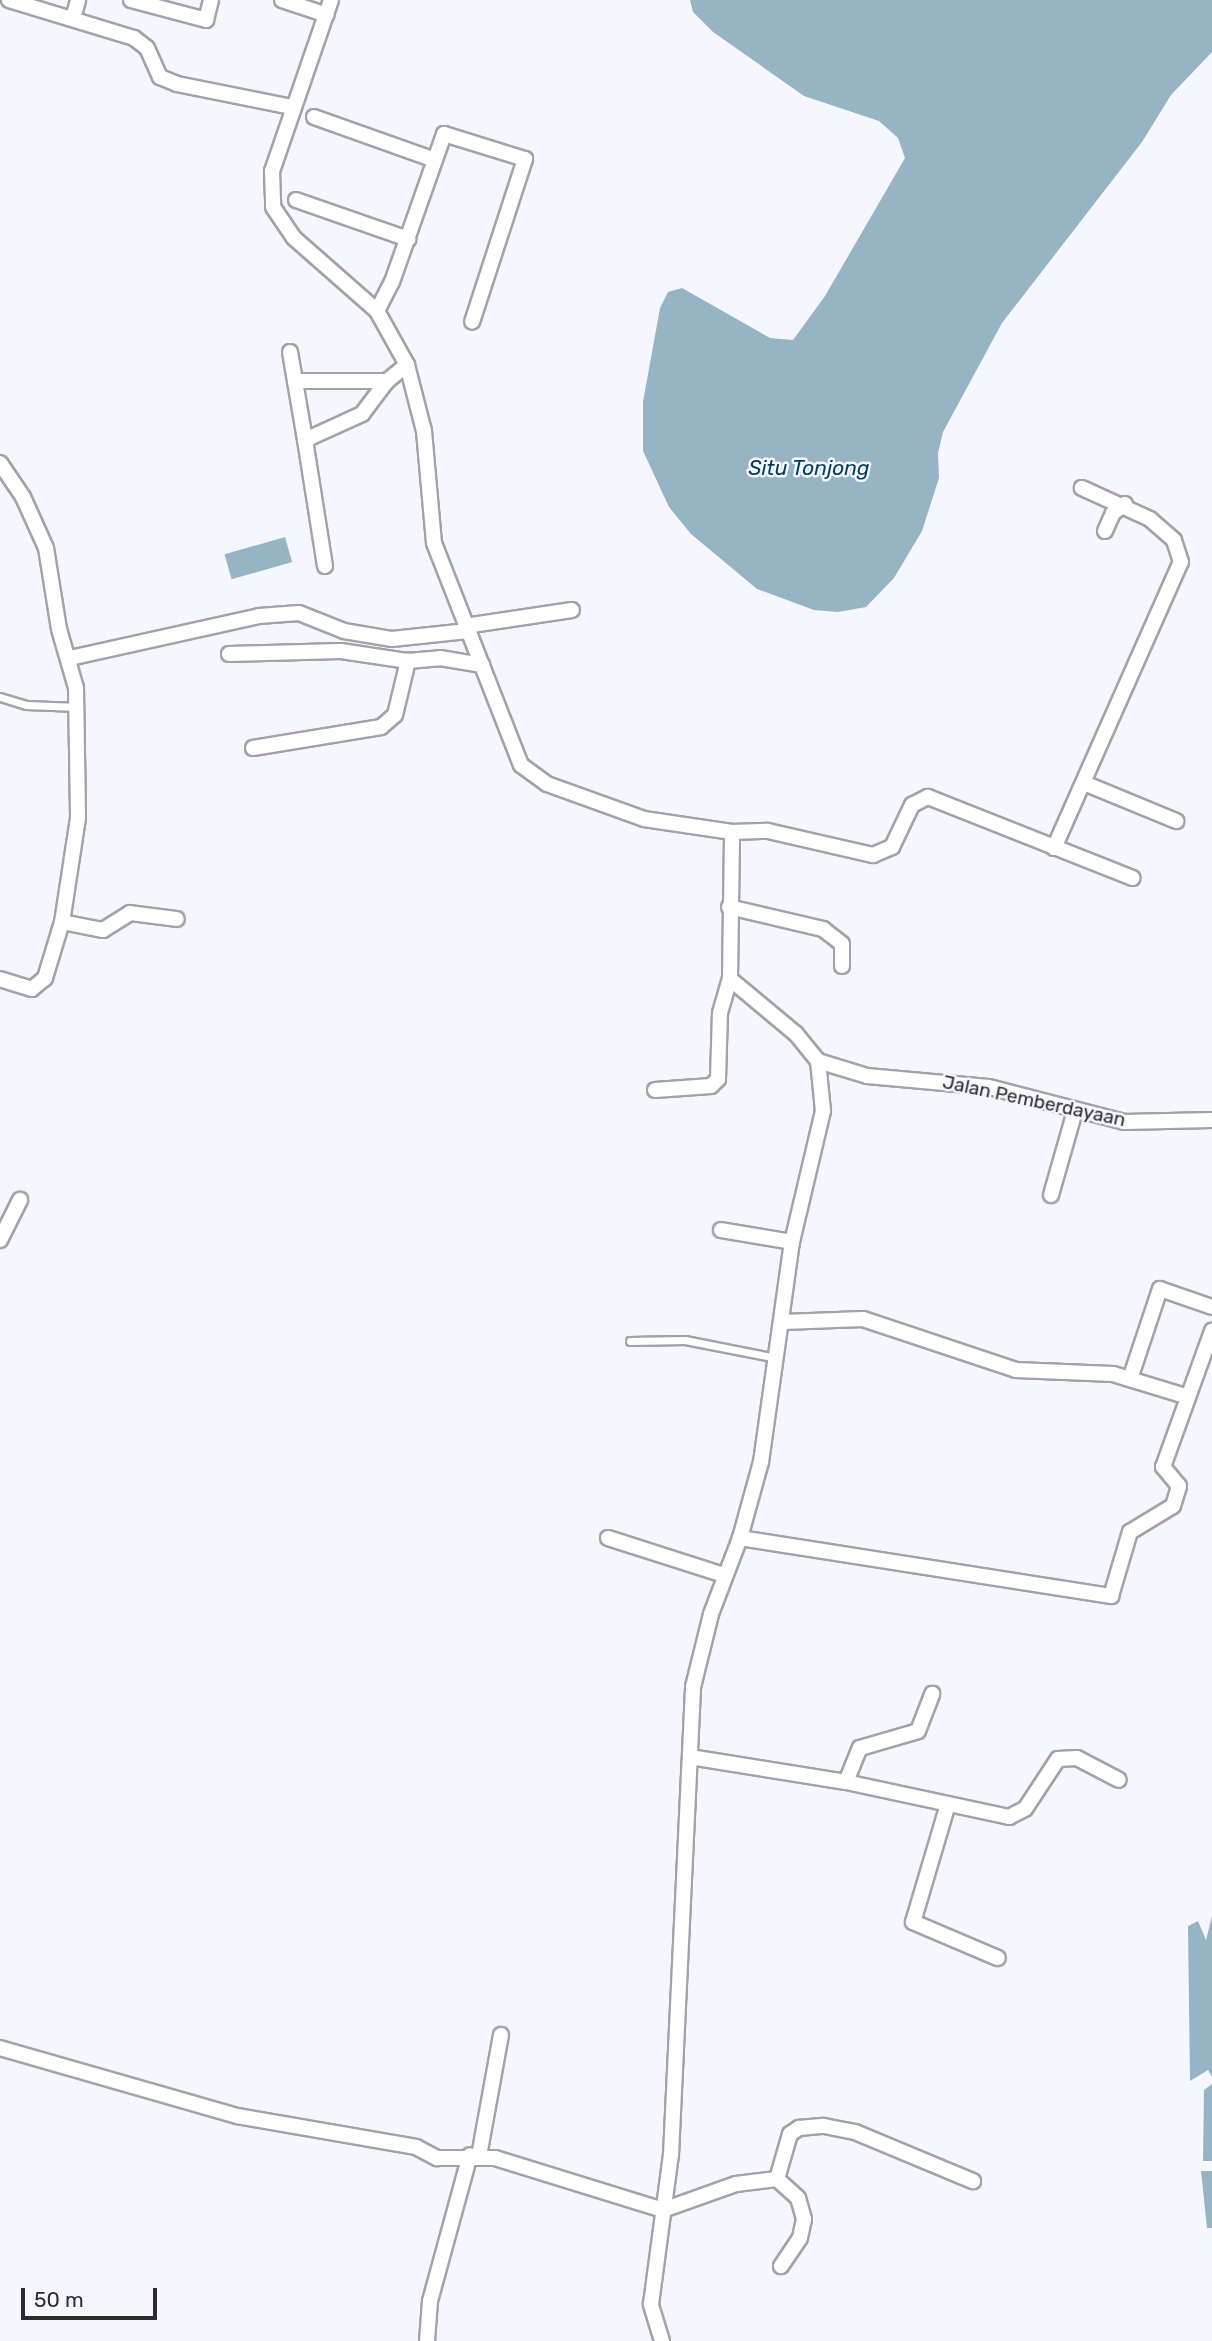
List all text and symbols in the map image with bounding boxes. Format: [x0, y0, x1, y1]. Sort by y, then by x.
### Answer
water label: Situ Tonjong [748, 455, 870, 481]
street label: Jalan Pemberdayaan [940, 1070, 1128, 1132]
scale bar [24, 2274, 161, 2318]
text: 50 m [34, 2287, 84, 2312]

